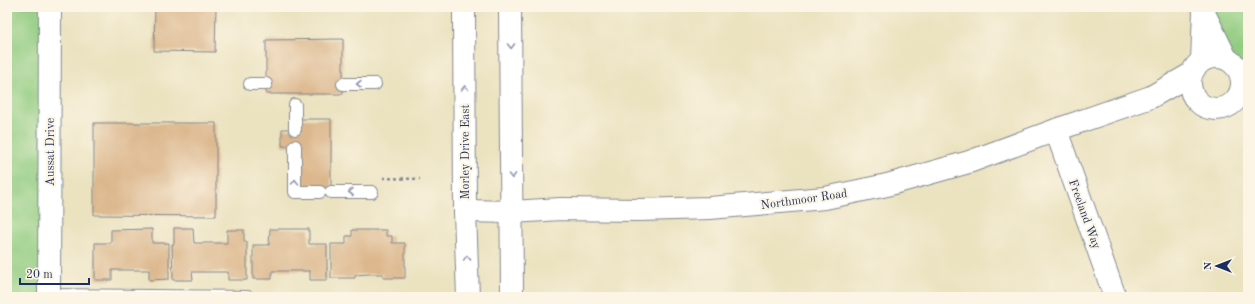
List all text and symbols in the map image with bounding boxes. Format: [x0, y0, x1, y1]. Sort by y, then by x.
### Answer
one-way arrow [507, 43, 515, 49]
one-way arrow [356, 80, 362, 88]
one-way arrow [461, 85, 469, 91]
street label: Morley Drive East [460, 104, 472, 200]
street label: Aussat Drive [45, 117, 57, 186]
one-way arrow [508, 173, 516, 179]
street label: Freeland Way [1066, 178, 1102, 251]
one-way arrow [291, 179, 299, 185]
one-way arrow [348, 188, 354, 196]
street label: Northmoor Road [760, 188, 848, 212]
north arrow [1197, 246, 1237, 286]
one-way arrow [462, 255, 471, 261]
scale bar [20, 260, 89, 286]
text: N [1203, 261, 1214, 270]
text: 20 m [26, 269, 53, 281]

